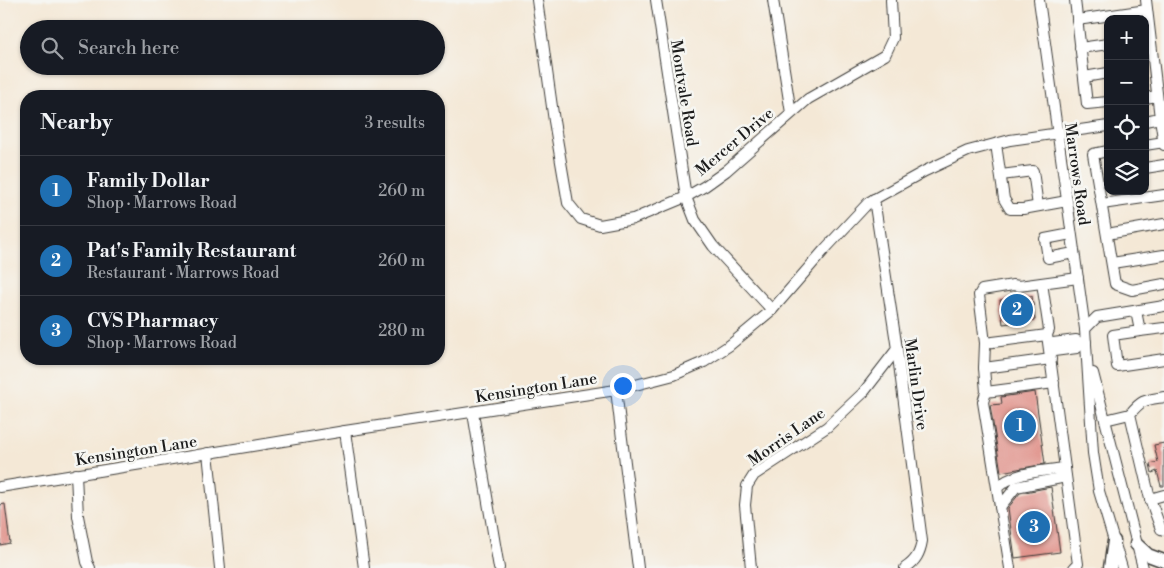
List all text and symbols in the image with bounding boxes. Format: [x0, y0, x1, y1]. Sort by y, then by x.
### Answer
map controls [1104, 15, 1149, 195]
button: + [1104, 15, 1149, 60]
search box [20, 20, 445, 75]
icon: search [38, 34, 66, 62]
text: Search here [78, 36, 179, 60]
street label: Montvale Road [666, 38, 702, 148]
button: − [1104, 60, 1149, 105]
street label: Mercer Drive [691, 103, 778, 180]
button: locate [1104, 105, 1149, 150]
text: Nearby [40, 110, 113, 136]
text: 3 results [364, 113, 425, 133]
street label: Marrows Road [1060, 121, 1094, 227]
button: layers [1104, 150, 1149, 195]
text: Family Dollar [87, 169, 210, 193]
text: 1 [52, 181, 60, 201]
text: 260 m [378, 181, 425, 201]
text: Shop · Marrows Road [87, 193, 237, 213]
text: Pat's Family Restaurant [87, 239, 296, 263]
text: 2 [51, 251, 61, 271]
text: 260 m [378, 251, 425, 271]
text: Restaurant · Marrows Road [87, 263, 279, 283]
pin: 2 [1001, 291, 1033, 329]
text: CVS Pharmacy [87, 309, 218, 333]
text: 3 [51, 321, 61, 341]
text: 280 m [378, 321, 425, 341]
text: Shop · Marrows Road [87, 333, 237, 353]
street label: Marlin Drive [900, 337, 932, 431]
street label: Kensington Lane [474, 368, 598, 407]
your location [610, 373, 636, 399]
street label: Morris Lane [744, 403, 829, 471]
pin: 1 [1004, 407, 1036, 445]
street label: Kensington Lane [74, 431, 198, 470]
pin: 3 [1018, 508, 1050, 546]

